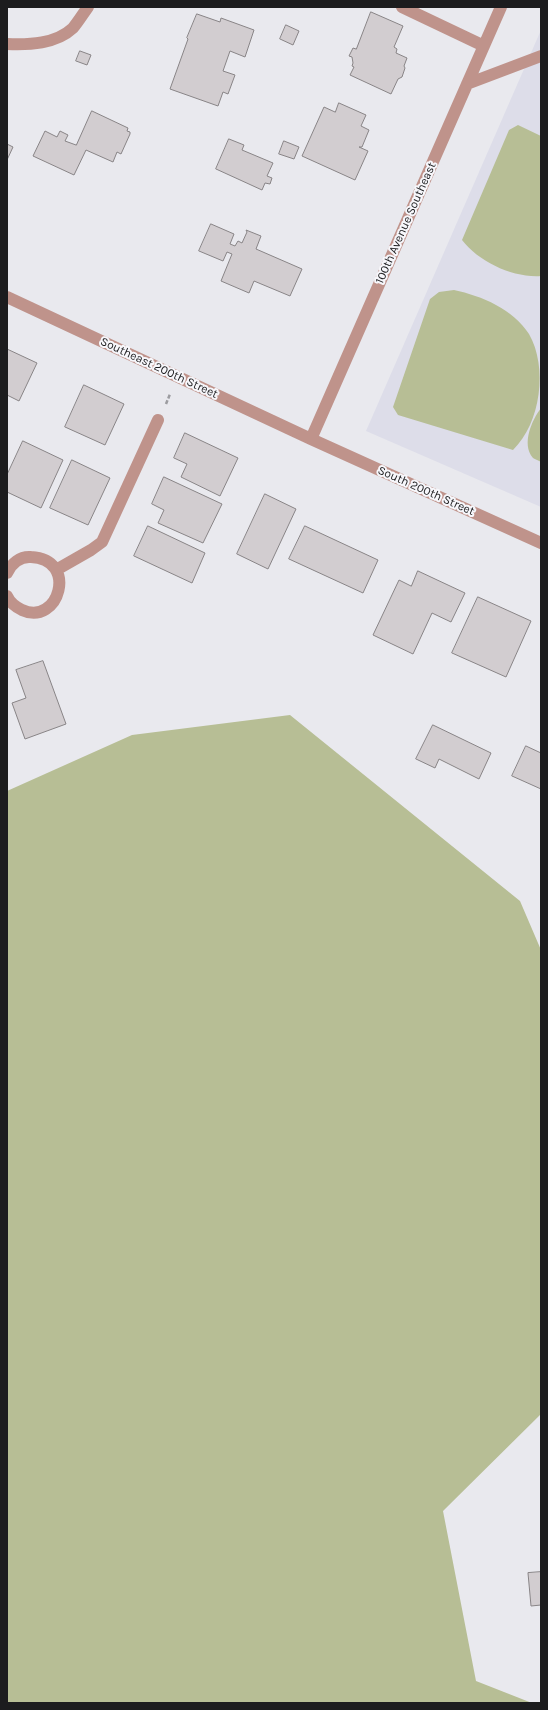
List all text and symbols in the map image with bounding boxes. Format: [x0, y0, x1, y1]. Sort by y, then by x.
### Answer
street label: 100th Avenue Southeast [373, 160, 439, 286]
street label: Southeast 200th Street [98, 334, 220, 402]
street label: South 200th Street [375, 463, 477, 519]

